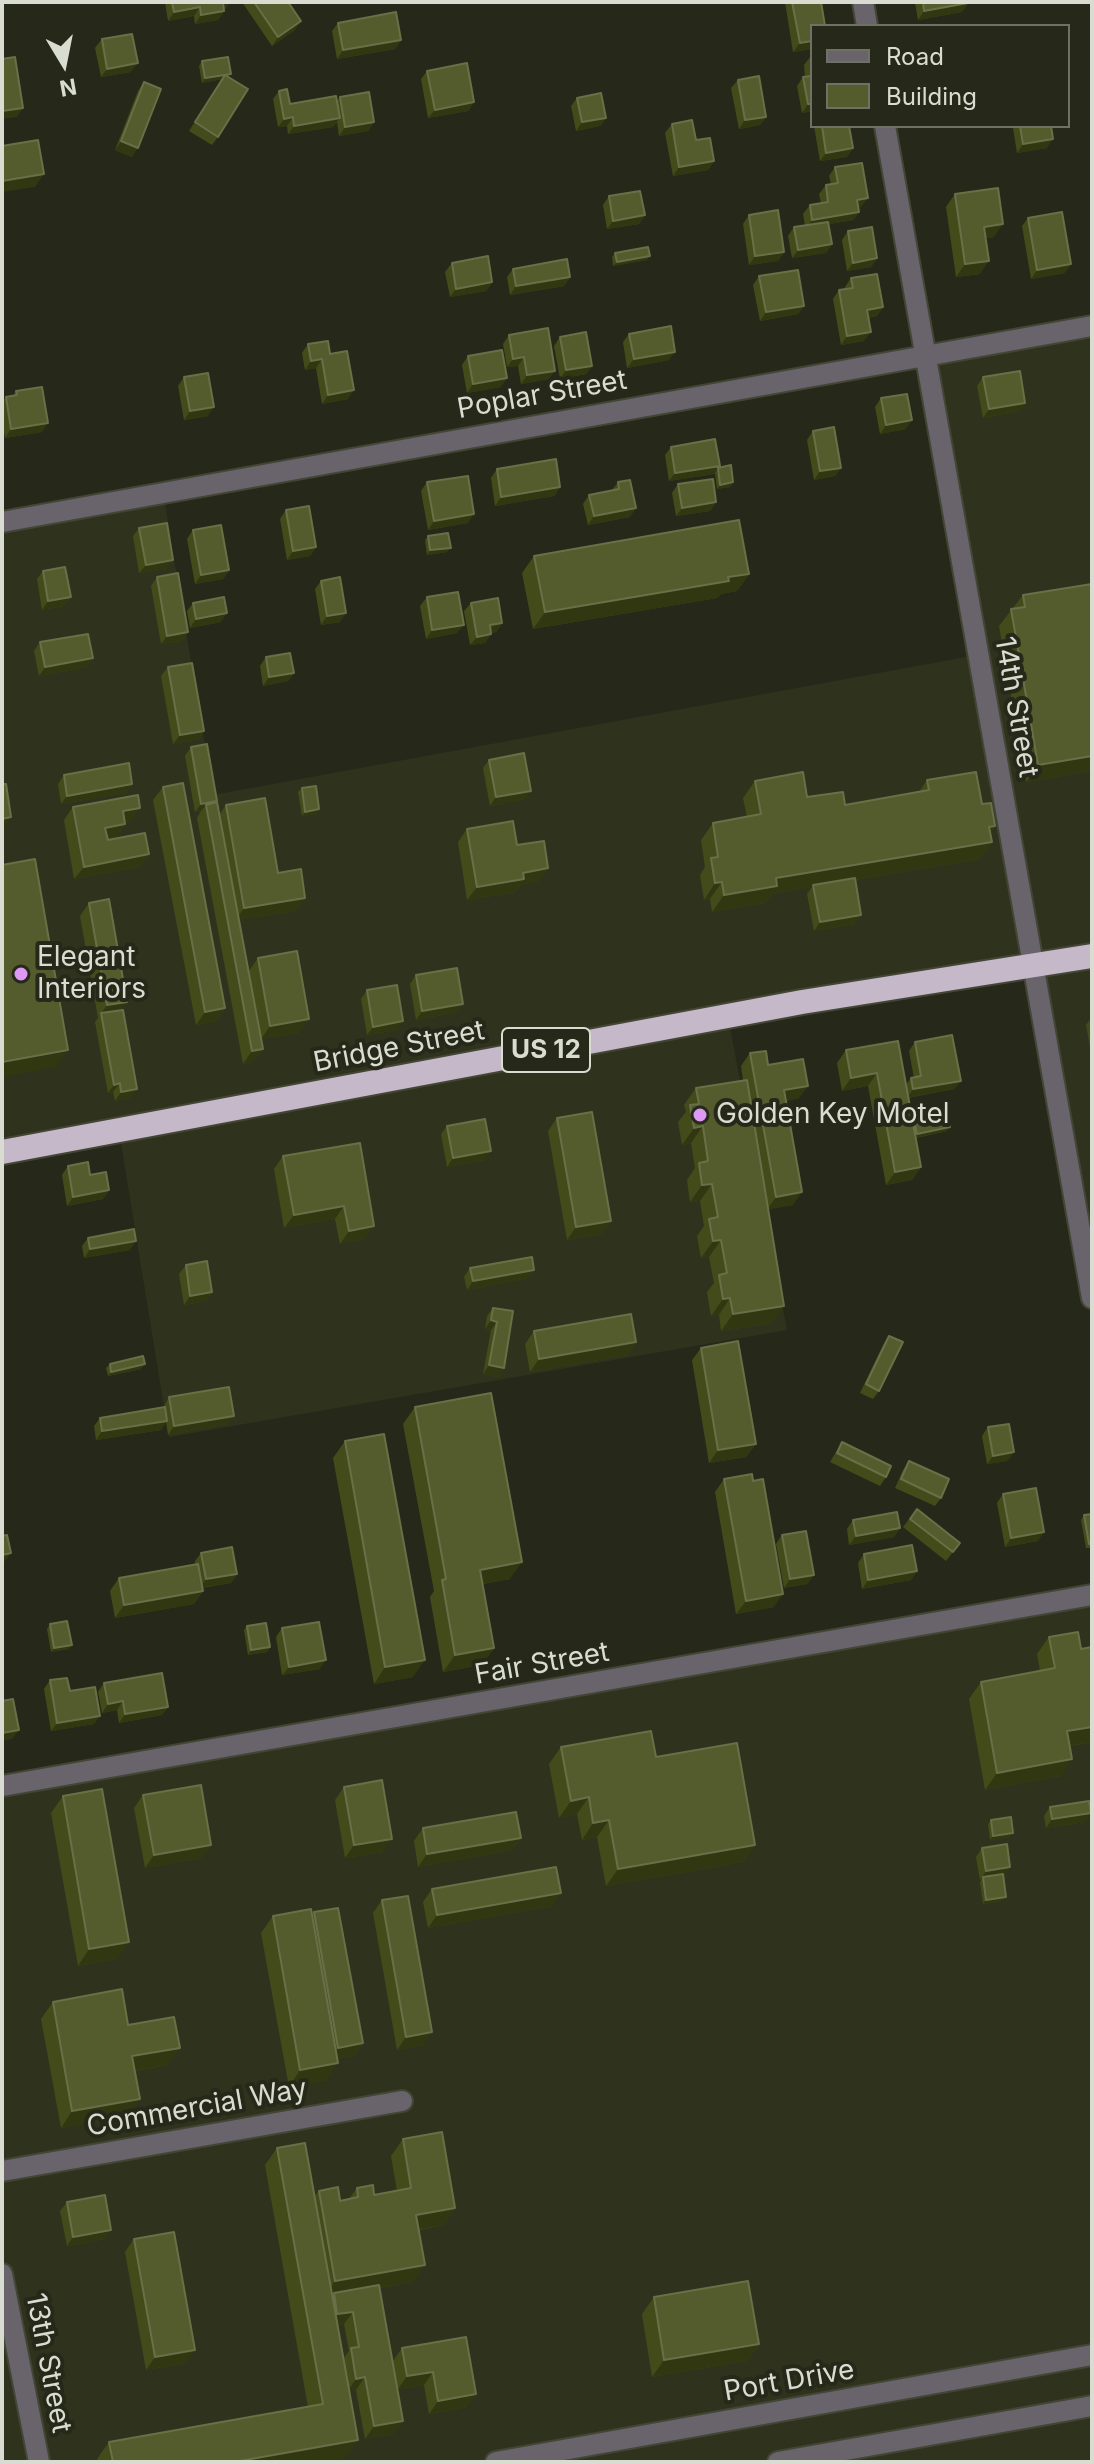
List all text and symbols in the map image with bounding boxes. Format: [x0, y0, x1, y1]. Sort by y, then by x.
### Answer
north arrow [24, 24, 104, 104]
legend [810, 24, 1070, 128]
text: Road [886, 42, 944, 71]
text: N [58, 73, 79, 102]
text: Building [886, 82, 977, 111]
street label: Poplar Street [455, 364, 629, 426]
street label: 14th Street [987, 634, 1045, 780]
place label: Elegant Interiors [37, 941, 146, 1007]
marker: Elegant Interiors [12, 965, 30, 983]
street label: Bridge Street [311, 1014, 487, 1080]
road number: US 12 [502, 1028, 590, 1072]
place label: Golden Key Motel [716, 1098, 950, 1132]
marker: Golden Key Motel [691, 1106, 709, 1124]
street label: Fair Street [472, 1636, 612, 1692]
street label: Commercial Way [84, 2072, 310, 2144]
street label: 13th Street [18, 2290, 78, 2436]
street label: Port Drive [721, 2353, 857, 2409]

